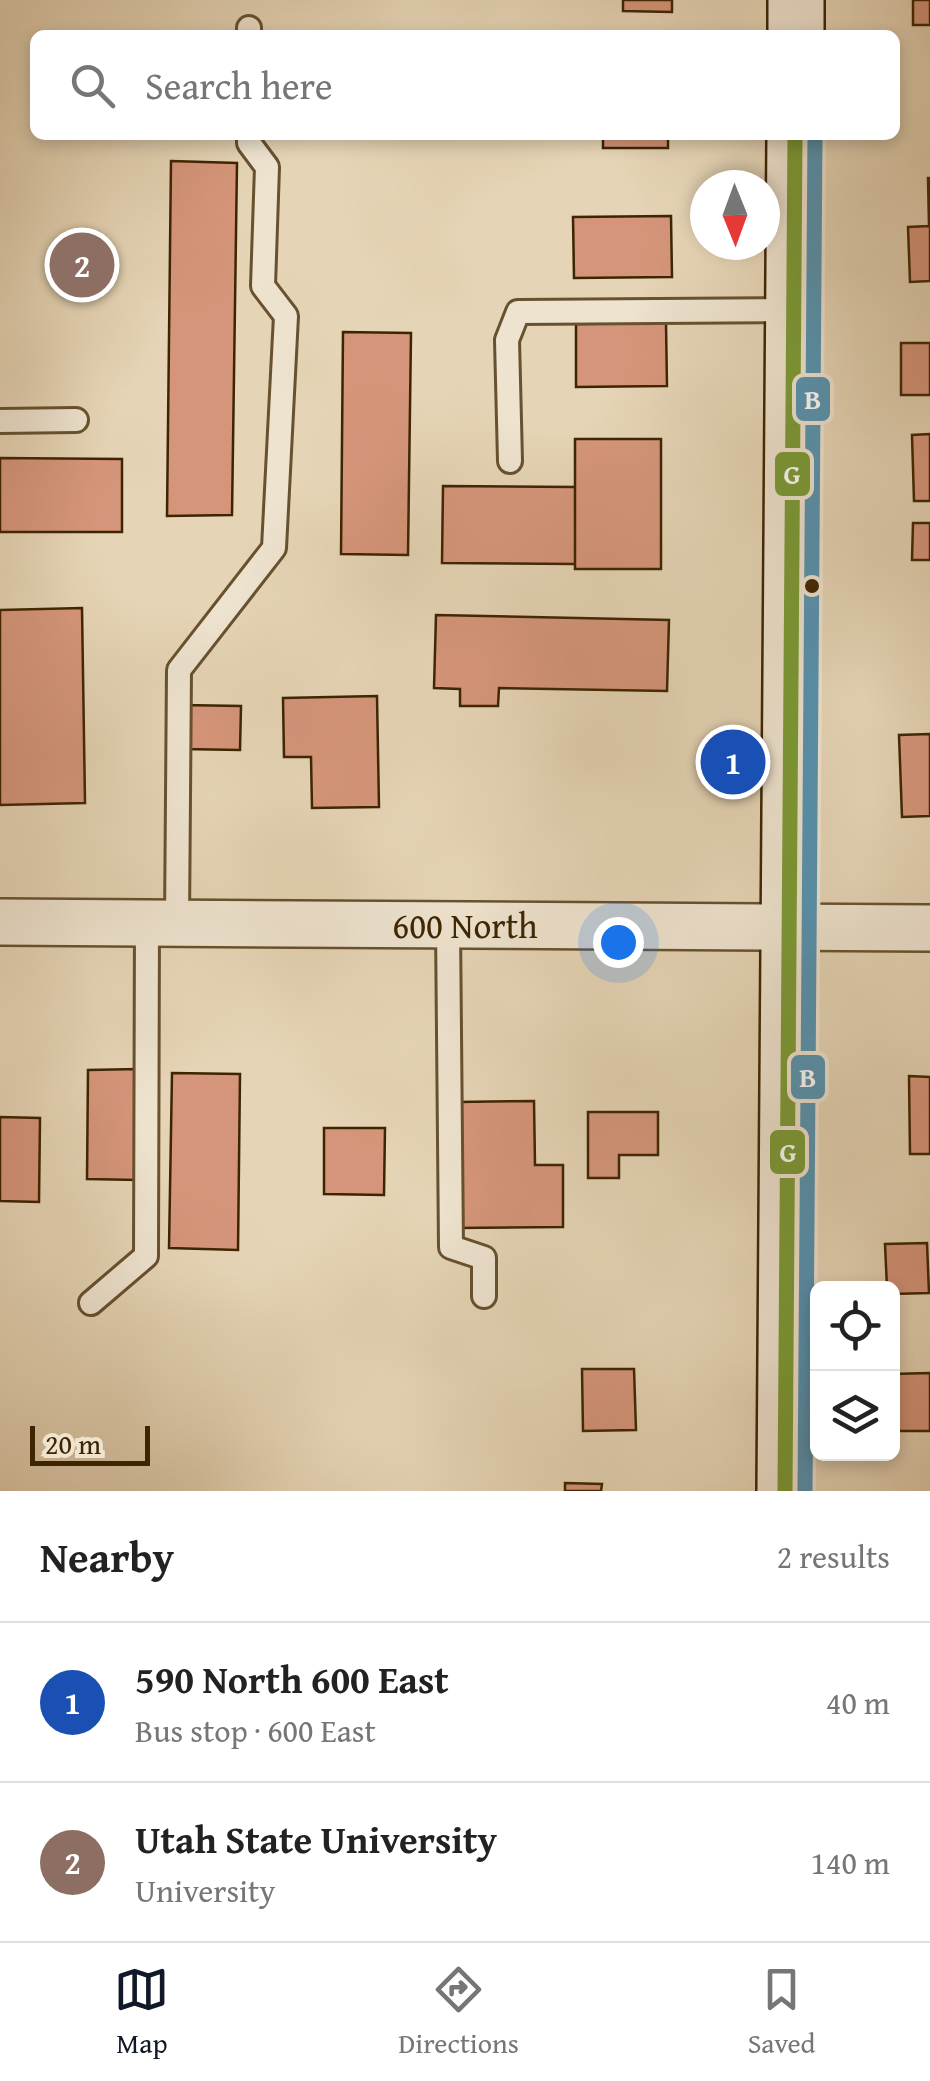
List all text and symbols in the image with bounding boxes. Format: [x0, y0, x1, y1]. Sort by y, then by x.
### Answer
search box [30, 30, 900, 140]
text: Search here [145, 57, 333, 113]
icon: search [65, 58, 120, 113]
north arrow [690, 170, 780, 260]
pin: 2 [49, 228, 114, 302]
line badge: B [794, 375, 832, 423]
text: B [804, 378, 822, 419]
line badge: G [773, 450, 812, 498]
text: G [783, 453, 801, 494]
unlabelled marker [802, 576, 822, 596]
pin: 1 [700, 724, 766, 800]
street label: 600 North [392, 900, 538, 951]
your location [593, 917, 644, 968]
line badge: B [789, 1053, 827, 1101]
text: B [799, 1056, 817, 1097]
line badge: G [768, 1128, 807, 1176]
text: G [779, 1131, 797, 1172]
map controls [810, 1281, 900, 1461]
button: locate [810, 1281, 900, 1371]
button: layers [810, 1371, 900, 1461]
scale bar [30, 1421, 150, 1466]
text: 20 m [45, 1423, 101, 1464]
text: Nearby [40, 1526, 174, 1587]
text: 2 results [777, 1533, 890, 1580]
text: 590 North 600 East [135, 1651, 449, 1707]
text: 1 [64, 1679, 81, 1726]
text: 40 m [826, 1679, 890, 1726]
text: Bus stop · 600 East [135, 1707, 376, 1754]
text: Utah State University [135, 1811, 497, 1867]
text: 2 [64, 1839, 81, 1886]
text: 140 m [811, 1839, 890, 1886]
text: University [135, 1867, 275, 1914]
tab: Map [114, 1962, 169, 2063]
tab: Directions [398, 1962, 519, 2063]
tab: Saved [748, 1962, 816, 2063]

